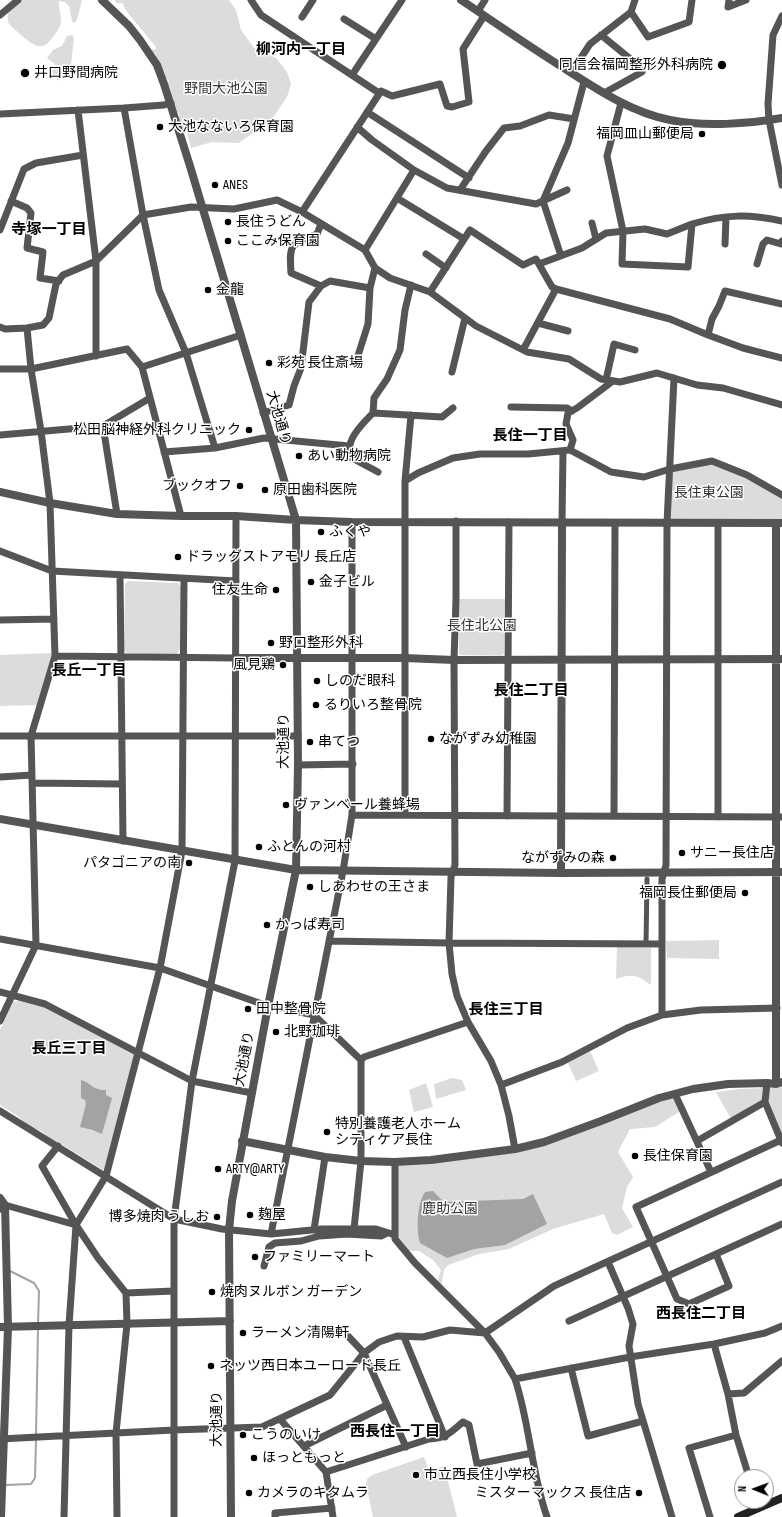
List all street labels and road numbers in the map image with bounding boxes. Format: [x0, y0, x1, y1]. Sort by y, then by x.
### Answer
street label: 大池通り [262, 389, 294, 447]
street label: 大池通り [276, 713, 292, 769]
street label: 大池通り [231, 1030, 259, 1088]
street label: 大池通り [209, 1391, 225, 1447]

